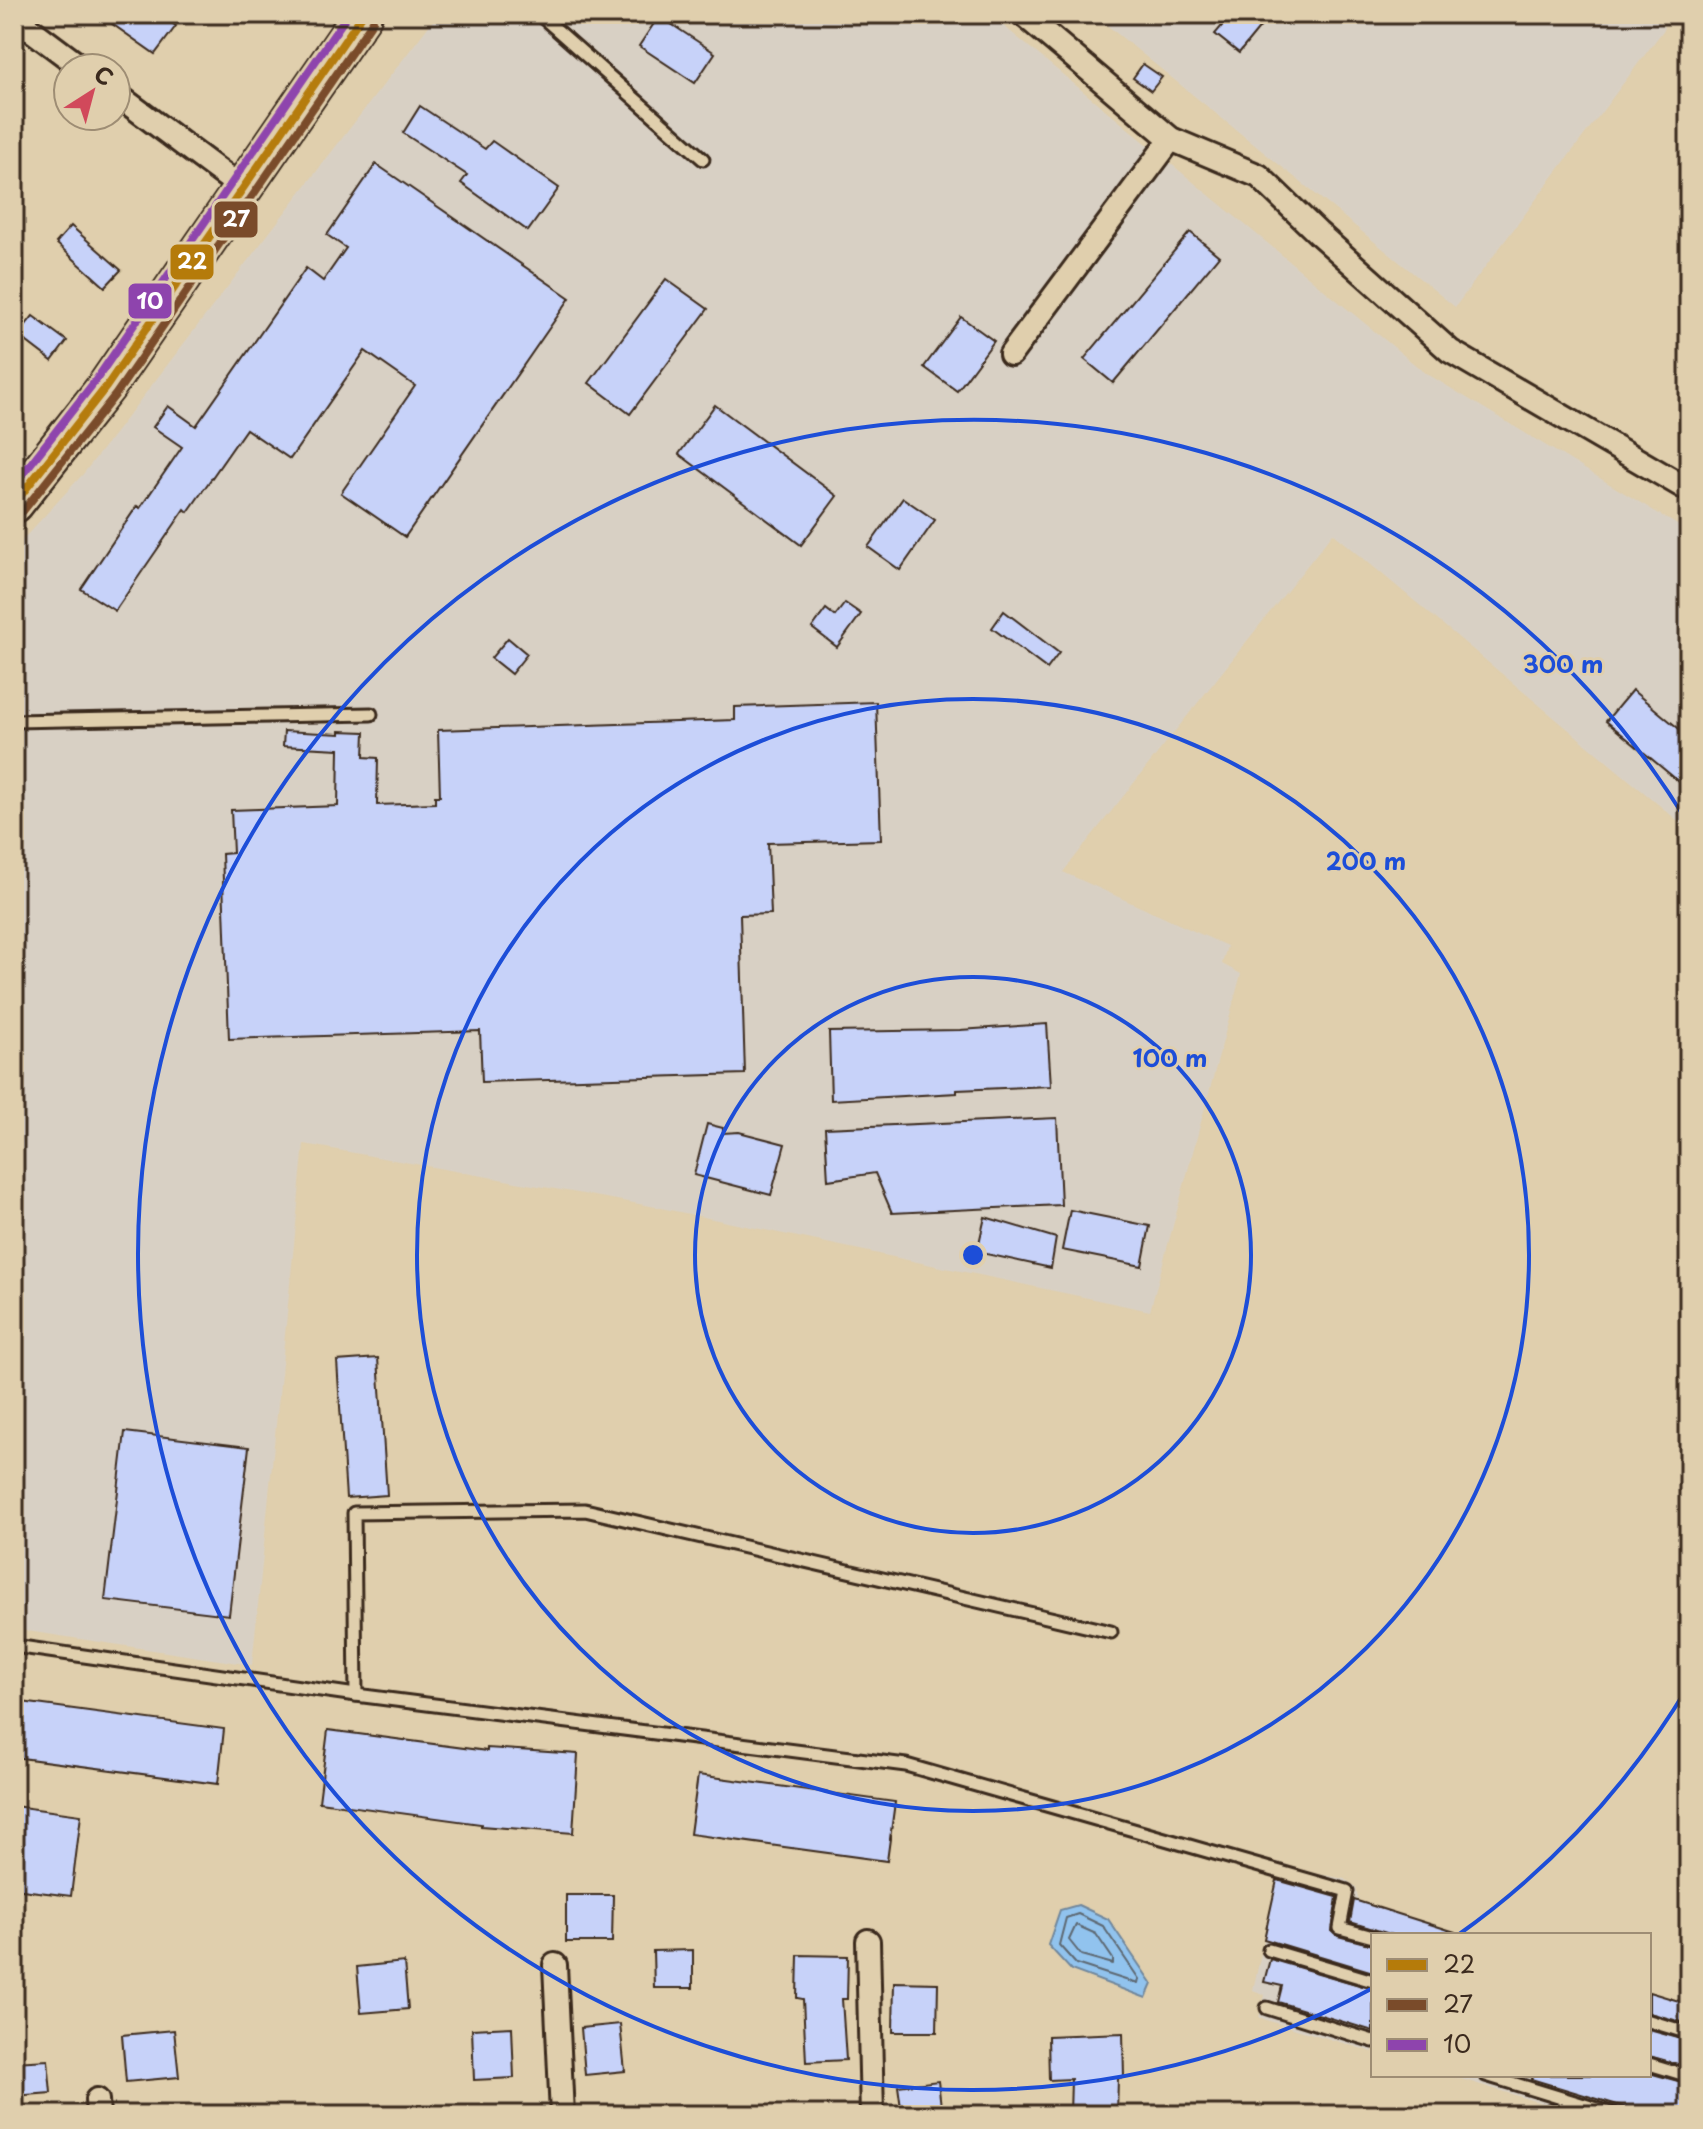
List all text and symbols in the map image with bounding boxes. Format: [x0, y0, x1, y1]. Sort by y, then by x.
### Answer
north arrow [52, 52, 132, 132]
text: С [88, 56, 121, 93]
line badge: 27 [213, 200, 259, 239]
text: 27 [222, 201, 250, 234]
line badge: 22 [169, 243, 215, 281]
text: 22 [177, 243, 207, 276]
line badge: 10 [127, 282, 173, 320]
text: 10 [137, 283, 163, 316]
text: 300 m [1522, 645, 1604, 681]
text: 200 m [1326, 842, 1406, 878]
text: 100 m [1133, 1039, 1207, 1075]
centre of rings [959, 1241, 987, 1269]
legend [1371, 1933, 1651, 2077]
text: 22 [1443, 1945, 1475, 1981]
text: 27 [1443, 1985, 1473, 2021]
text: 10 [1443, 2025, 1471, 2061]

